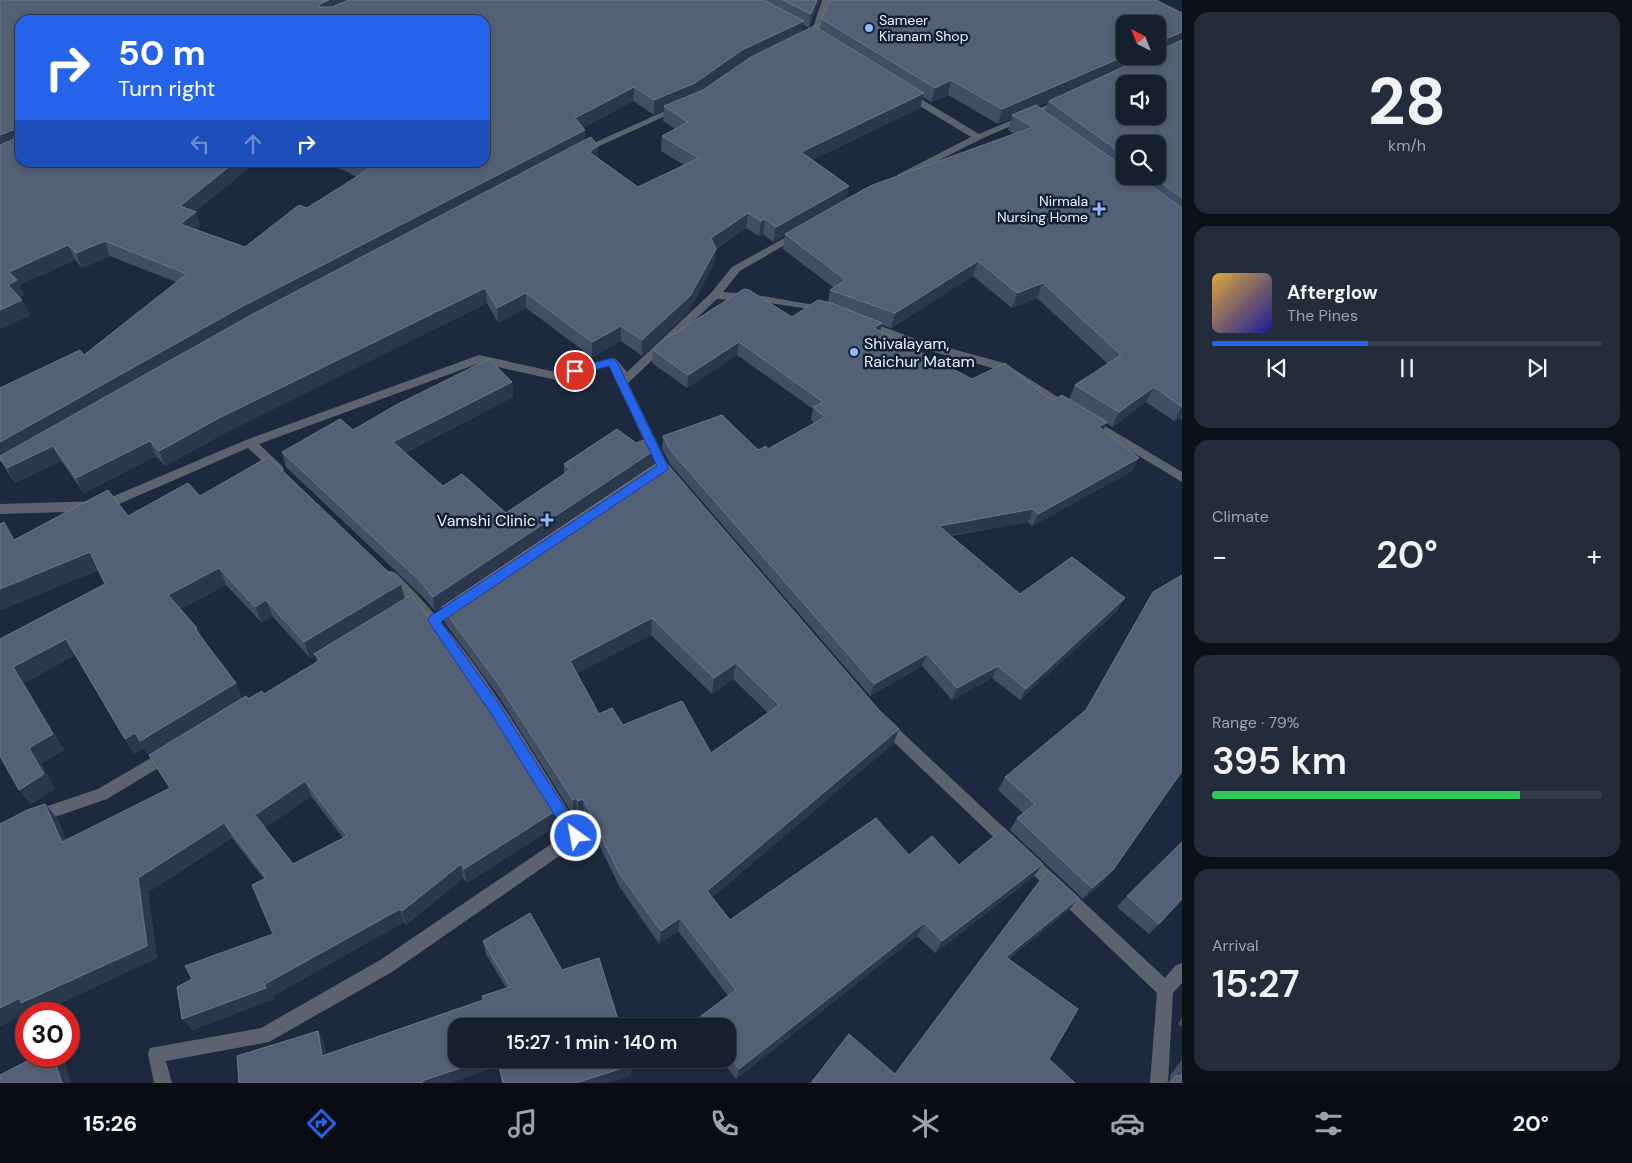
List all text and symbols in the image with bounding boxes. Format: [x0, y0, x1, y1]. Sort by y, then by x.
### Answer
place label: Sameer Kiranam Shop [879, 11, 969, 45]
north arrow [1116, 15, 1166, 65]
map controls [1116, 15, 1166, 185]
marker: Sameer Kiranam Shop [863, 22, 875, 34]
text: 50 m [118, 30, 206, 76]
icon: right [35, 35, 100, 100]
text: 28 [1368, 60, 1446, 144]
text: Turn right [118, 74, 215, 103]
button: sound [1116, 75, 1166, 125]
icon: left [186, 130, 214, 158]
icon: ahead [239, 130, 267, 158]
icon: right [292, 130, 320, 158]
button: search [1116, 135, 1166, 185]
text: km/h [1388, 135, 1426, 156]
place label: Nirmala Nursing Home [997, 192, 1088, 226]
marker: Nirmala Nursing Home [1092, 202, 1106, 216]
text: Afterglow [1287, 280, 1378, 305]
text: The Pines [1287, 305, 1358, 326]
place label: Shivalayam, Raichur Matam [864, 333, 975, 372]
marker: Shivalayam, Raichur Matam [848, 346, 860, 358]
pin [554, 350, 596, 392]
icon: previous [1263, 354, 1291, 382]
icon: pause [1393, 354, 1421, 382]
icon: next [1523, 354, 1551, 382]
icon: arrive [561, 357, 589, 385]
text: Climate [1212, 506, 1269, 527]
place label: Vamshi Clinic [437, 510, 536, 531]
marker: Vamshi Clinic [540, 513, 554, 527]
text: 20° [1376, 530, 1438, 580]
text: − [1212, 538, 1227, 575]
text: + [1587, 538, 1602, 575]
text: Range · 79% [1212, 712, 1299, 733]
text: 395 km [1212, 736, 1347, 786]
position arrow [549, 809, 601, 861]
text: Arrival [1212, 935, 1259, 956]
text: 15:27 [1212, 959, 1300, 1009]
speed limit sign: 30 [15, 1002, 80, 1067]
text: 15:27 · 1 min · 140 m [507, 1030, 677, 1055]
icon: directions [304, 1106, 339, 1141]
icon: music [505, 1106, 540, 1141]
icon: phone [707, 1106, 742, 1141]
icon: climate [908, 1106, 943, 1141]
icon: car [1110, 1106, 1145, 1141]
icon: filters [1311, 1106, 1346, 1141]
text: 15:26 [83, 1109, 137, 1138]
text: 20° [1513, 1109, 1549, 1138]

